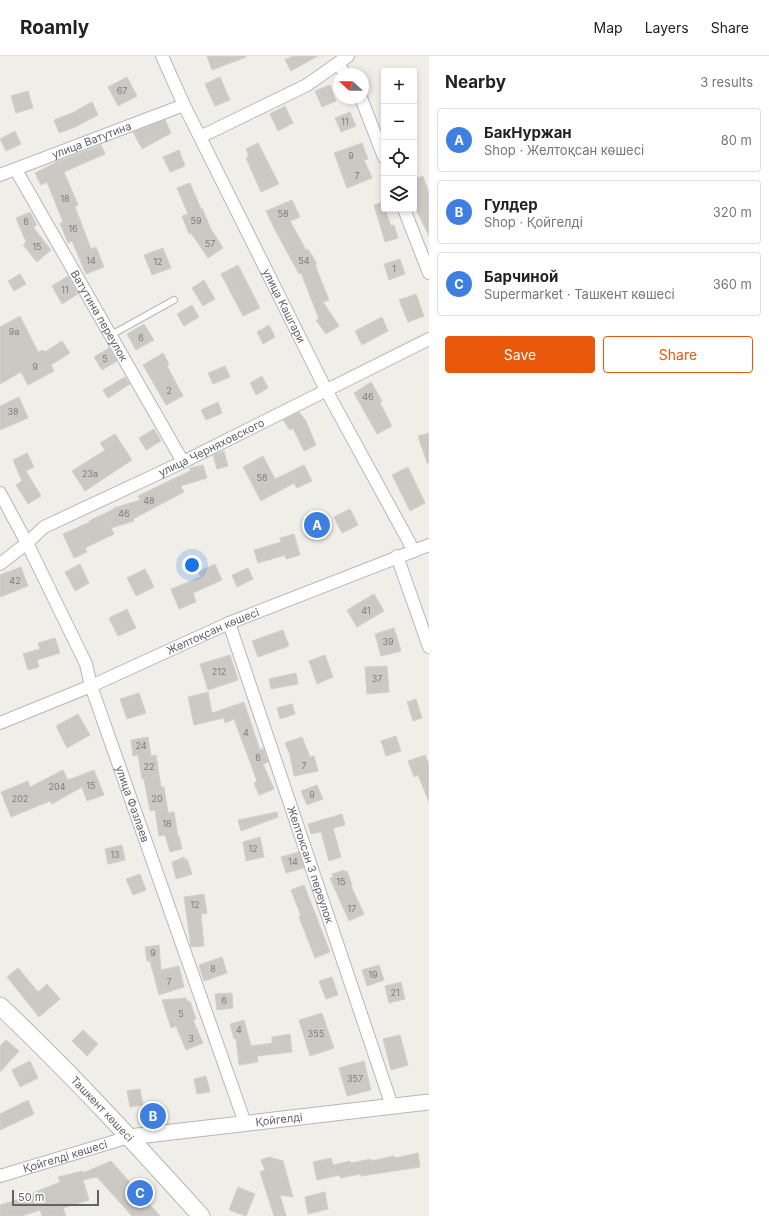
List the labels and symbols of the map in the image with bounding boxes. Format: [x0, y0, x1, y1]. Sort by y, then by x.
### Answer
north arrow [333, 68, 369, 104]
house number: 67 [117, 85, 127, 96]
house number: 11 [341, 116, 349, 127]
street label: улица Ватутина [50, 119, 133, 162]
house number: 9 [348, 150, 354, 161]
house number: 7 [354, 170, 360, 181]
house number: 18 [60, 193, 70, 204]
house number: 58 [277, 208, 289, 219]
house number: 59 [190, 215, 202, 226]
house number: 6 [23, 216, 29, 227]
house number: 16 [68, 223, 78, 234]
house number: 57 [205, 238, 215, 249]
house number: 15 [32, 241, 42, 252]
house number: 14 [86, 255, 96, 266]
house number: 54 [298, 255, 310, 266]
house number: 12 [153, 256, 163, 267]
house number: 1 [392, 263, 396, 274]
street label: улица Кашгари [260, 266, 308, 345]
street label: Ватутина переулок [68, 268, 131, 364]
house number: 11 [61, 284, 69, 295]
house number: 9а [9, 326, 19, 337]
house number: 6 [138, 332, 144, 343]
house number: 5 [102, 353, 108, 364]
house number: 9 [32, 361, 38, 372]
house number: 2 [166, 385, 172, 396]
house number: 46 [362, 391, 374, 402]
house number: 38 [7, 406, 19, 417]
street label: улица Черняховского [156, 415, 267, 479]
house number: 23а [82, 468, 98, 479]
house number: 56 [256, 472, 268, 483]
house number: 48 [143, 495, 155, 506]
house number: 46 [118, 508, 130, 519]
pin: A [304, 510, 330, 540]
your location [182, 555, 202, 575]
house number: 42 [9, 575, 21, 586]
street label: Желтоқсан көшесі [165, 605, 261, 657]
house number: 41 [361, 605, 371, 616]
house number: 39 [382, 636, 394, 647]
house number: 212 [212, 666, 226, 677]
house number: 37 [372, 673, 382, 684]
house number: 4 [243, 727, 249, 738]
house number: 24 [135, 740, 147, 751]
house number: 6 [255, 752, 261, 763]
house number: 7 [301, 760, 307, 771]
house number: 22 [144, 761, 154, 772]
street label: улица Фазлаев [113, 764, 152, 844]
house number: 15 [86, 780, 96, 791]
house number: 204 [49, 781, 66, 792]
house number: 9 [309, 789, 315, 800]
house number: 202 [12, 793, 28, 804]
house number: 20 [151, 793, 163, 804]
street label: Желтоксан 3 переулок [284, 804, 337, 925]
house number: 18 [162, 818, 172, 829]
house number: 12 [248, 843, 258, 854]
house number: 13 [110, 849, 120, 860]
house number: 14 [288, 856, 298, 867]
house number: 15 [336, 876, 346, 887]
house number: 12 [190, 899, 200, 910]
house number: 17 [348, 903, 356, 914]
house number: 9 [150, 947, 156, 958]
house number: 8 [210, 963, 216, 974]
house number: 19 [368, 969, 378, 980]
house number: 7 [166, 976, 172, 987]
house number: 21 [390, 987, 400, 998]
house number: 6 [221, 995, 227, 1006]
house number: 5 [178, 1008, 184, 1019]
house number: 4 [236, 1024, 242, 1035]
house number: 355 [308, 1028, 324, 1039]
house number: 3 [188, 1033, 194, 1044]
street label: Ташкент көшесі [68, 1073, 137, 1145]
house number: 357 [347, 1073, 363, 1084]
pin: B [140, 1101, 166, 1131]
street label: Қойгелді [255, 1110, 303, 1129]
street label: Қойгелді көшесі [21, 1137, 109, 1176]
pin: C [127, 1178, 153, 1208]
scale bar [12, 1188, 99, 1207]

